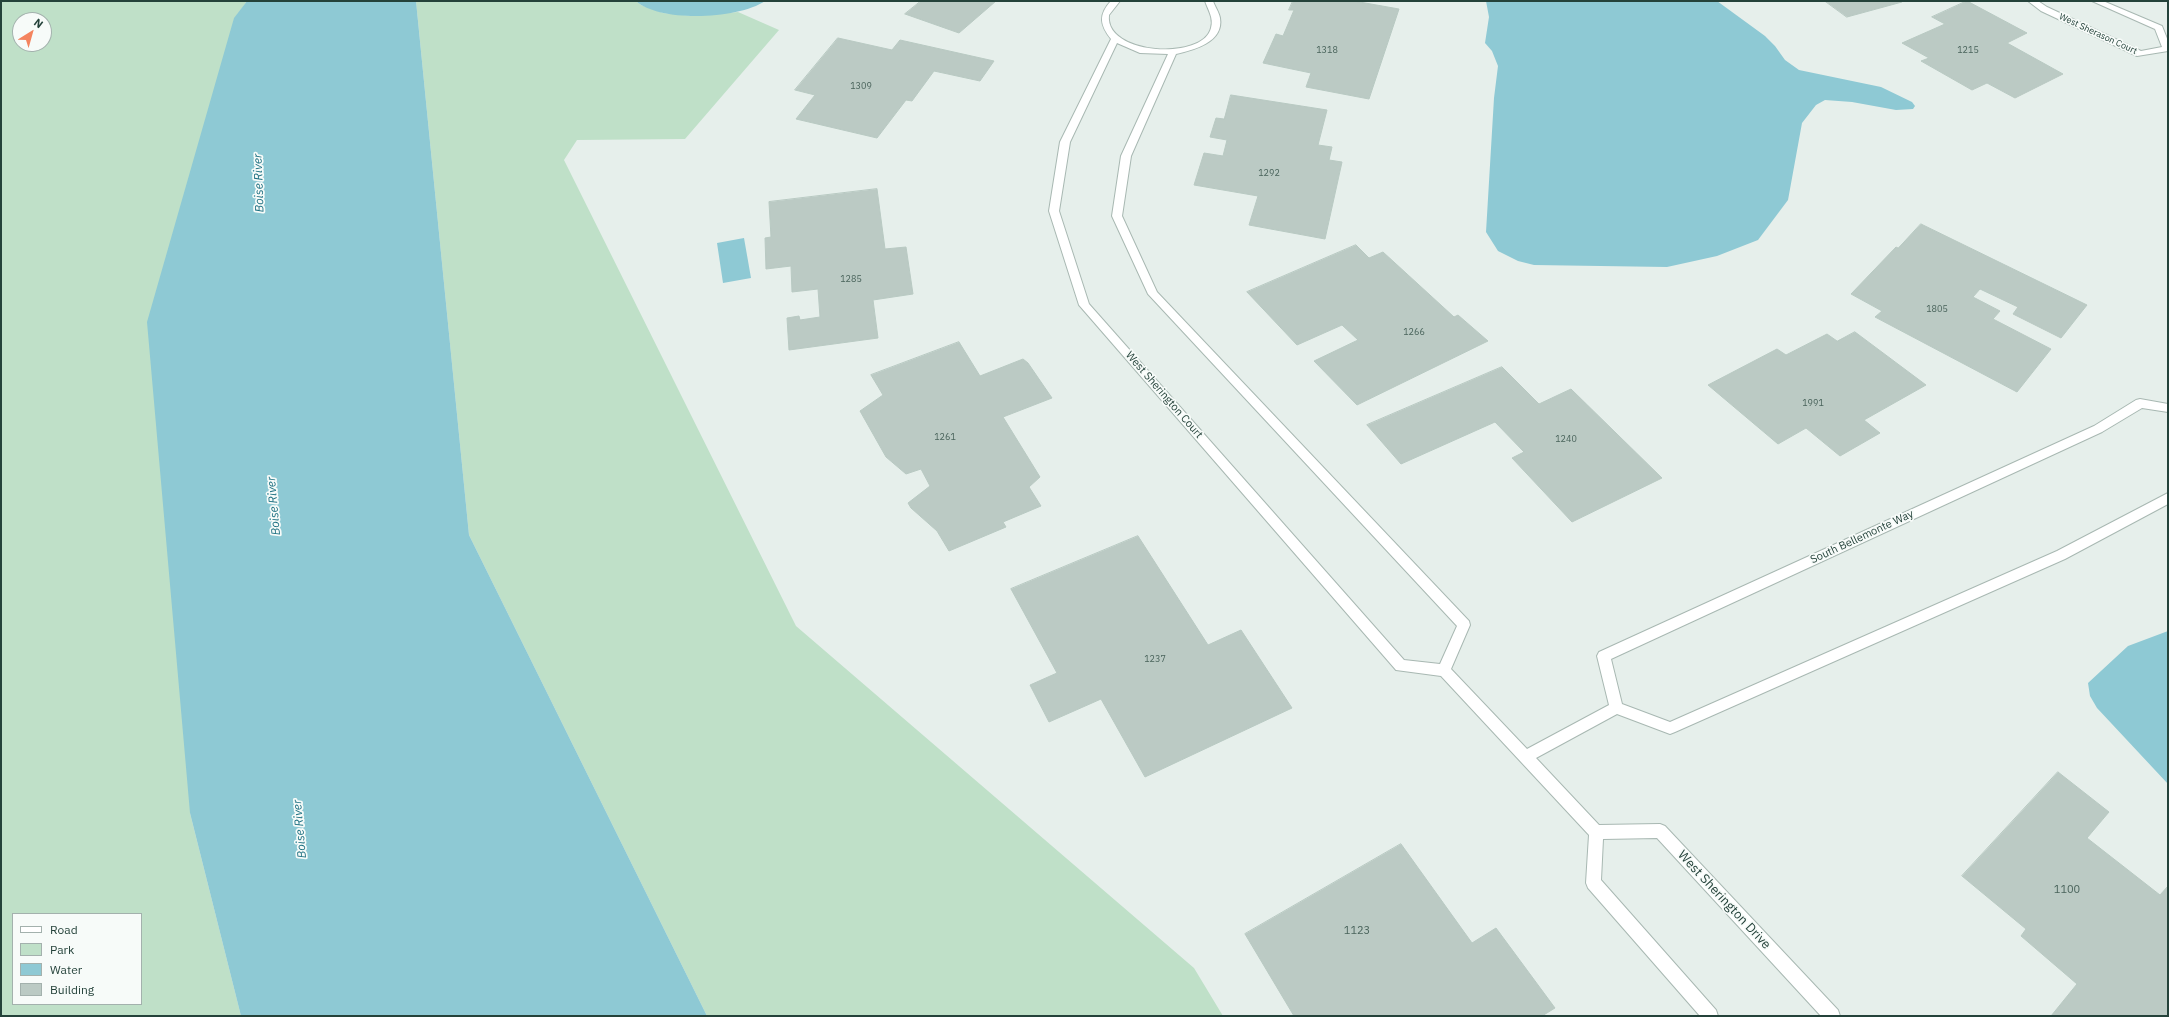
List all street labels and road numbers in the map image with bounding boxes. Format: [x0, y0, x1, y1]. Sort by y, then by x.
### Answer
street label: West Sherason Court [2057, 11, 2139, 57]
street label: West Sherington Court [1123, 349, 1205, 441]
street label: South Bellemonte Way [1808, 507, 1916, 567]
street label: West Sherington Drive [1674, 847, 1774, 953]

